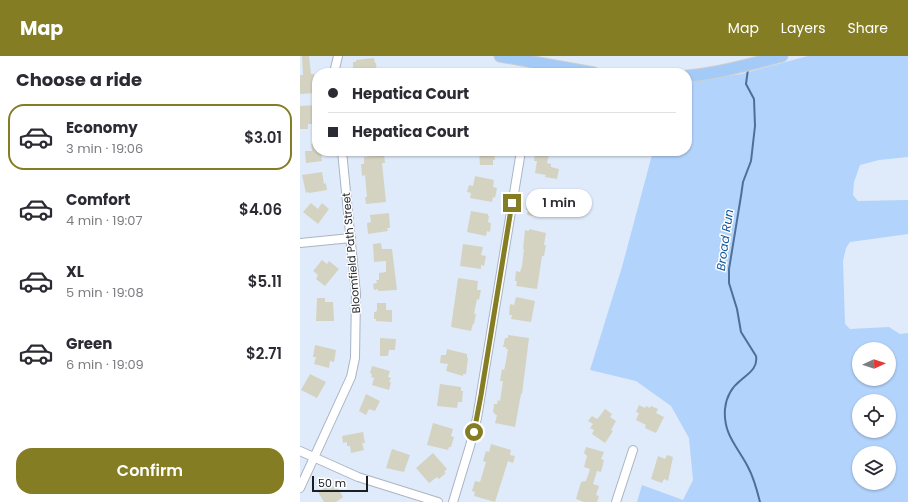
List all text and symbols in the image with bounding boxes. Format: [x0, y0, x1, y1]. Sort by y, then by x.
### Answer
text: Map [20, 15, 63, 42]
text: Map [728, 18, 759, 38]
text: Layers [781, 18, 825, 38]
text: Share [847, 18, 888, 38]
text: Choose a ride [16, 67, 142, 92]
text: Hepatica Court [352, 83, 469, 104]
text: Economy [66, 117, 138, 138]
icon: car [18, 119, 54, 155]
text: Hepatica Court [352, 121, 469, 142]
text: $3.01 [244, 127, 282, 148]
text: 3 min · 19:06 [66, 139, 143, 158]
text: Comfort [66, 189, 130, 210]
callout: 1 min [526, 189, 592, 217]
icon: car [18, 191, 54, 227]
street label: Bloomfield Path Street [338, 192, 364, 314]
text: 1 min [542, 193, 576, 212]
route end [503, 194, 521, 212]
text: $4.06 [239, 199, 282, 220]
water label: Broad Run [712, 208, 737, 272]
text: 4 min · 19:07 [66, 211, 143, 230]
text: XL [66, 261, 84, 282]
icon: car [18, 263, 54, 299]
text: $5.11 [248, 271, 282, 292]
text: 5 min · 19:08 [66, 283, 144, 302]
text: Green [66, 333, 112, 354]
icon: car [18, 335, 54, 371]
north arrow [852, 342, 896, 386]
map controls [852, 342, 896, 490]
text: $2.71 [246, 343, 282, 364]
text: 6 min · 19:09 [66, 355, 144, 374]
button: locate [852, 394, 896, 438]
route start [465, 423, 483, 441]
button: layers [852, 446, 896, 490]
button: Confirm [16, 448, 284, 494]
scale bar [312, 474, 368, 493]
text: 50 m [318, 475, 346, 491]

